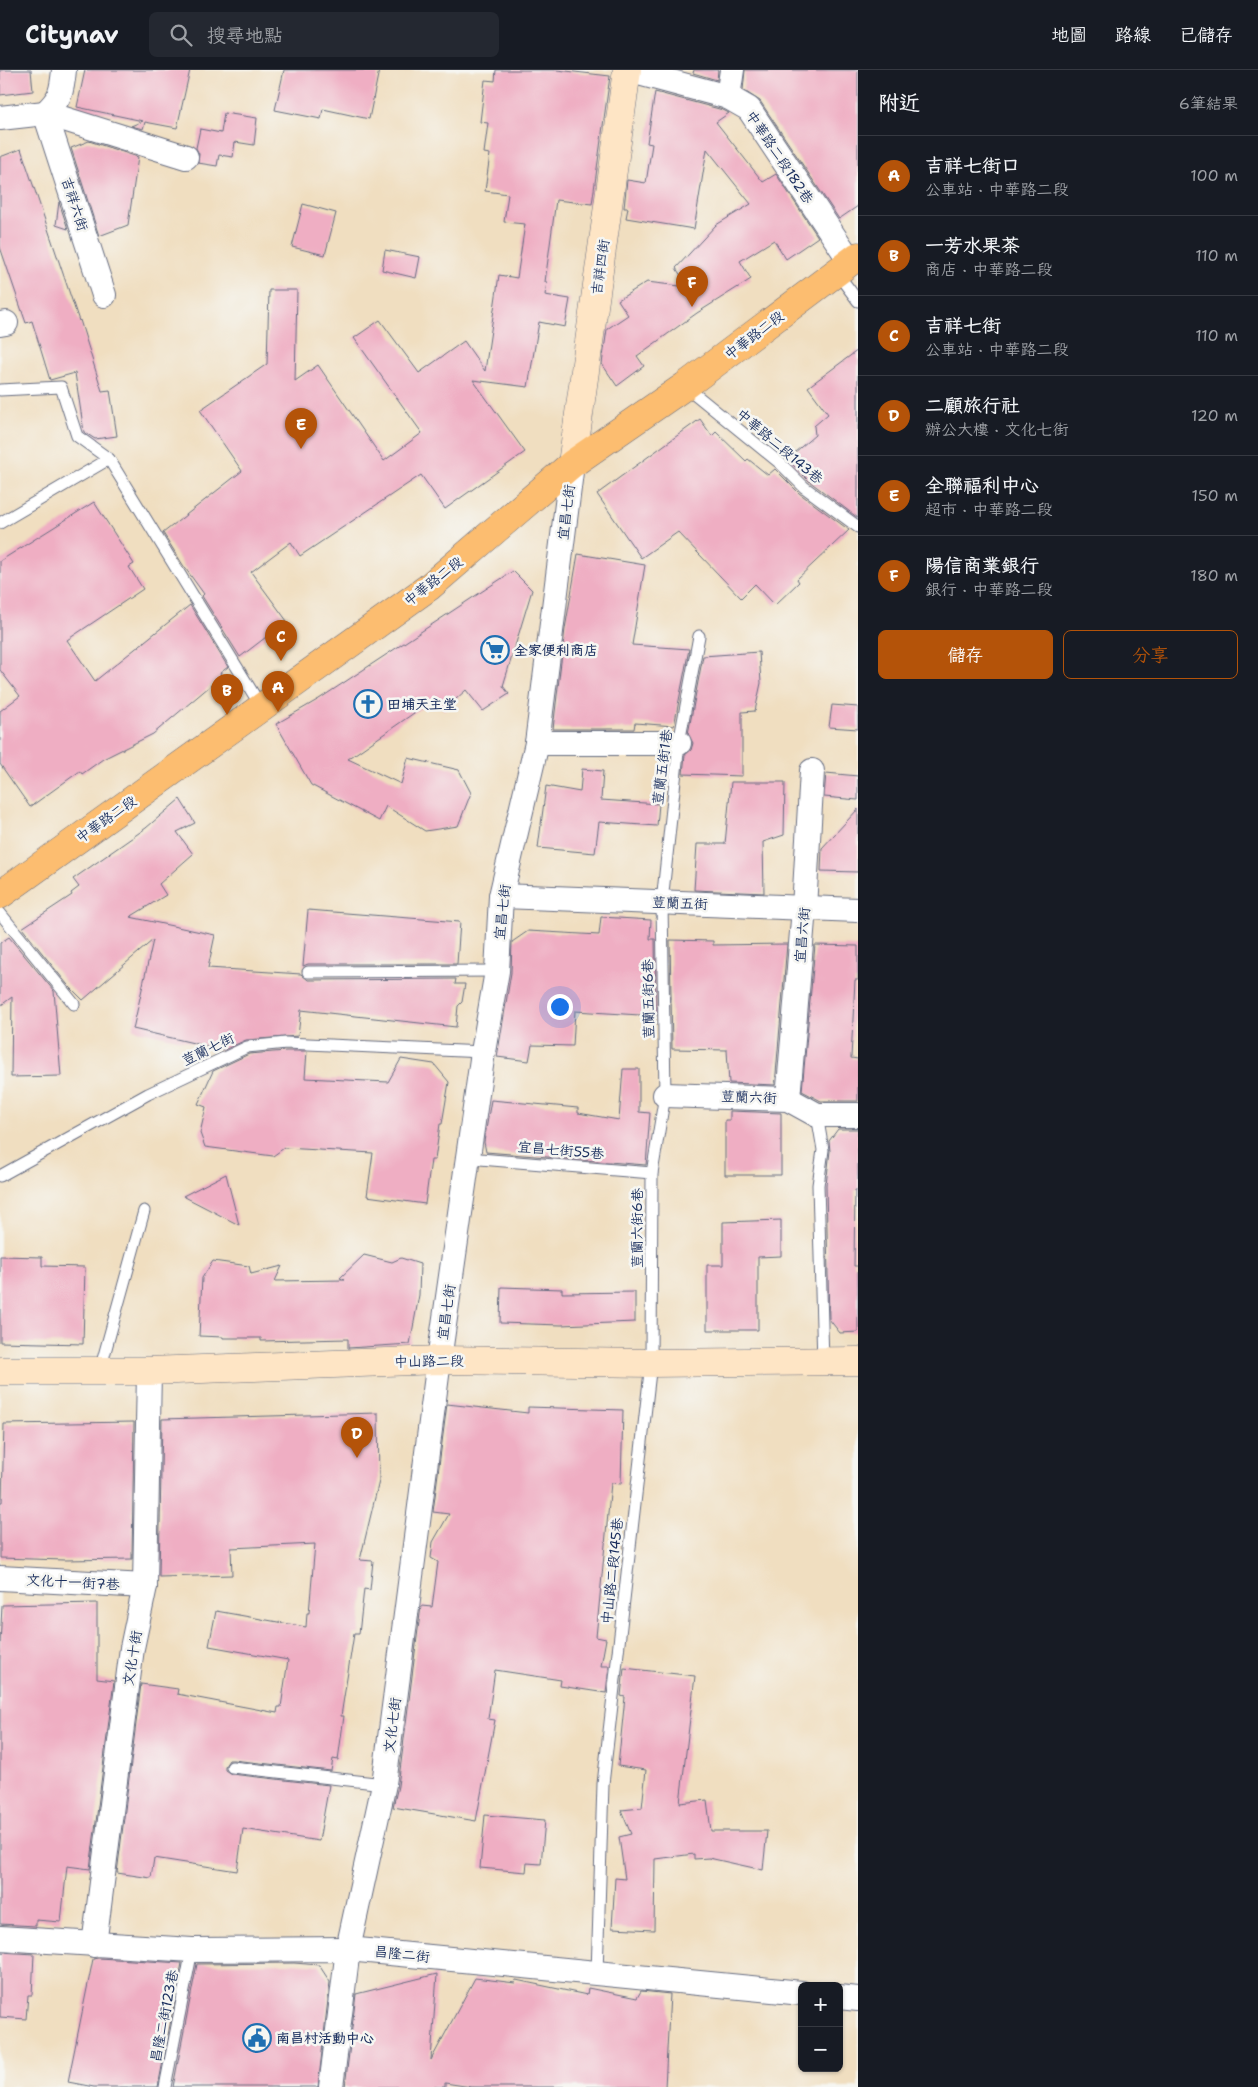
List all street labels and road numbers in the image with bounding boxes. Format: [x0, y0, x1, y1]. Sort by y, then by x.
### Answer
street label: 中華路二段182巷 [742, 107, 818, 208]
street label: 吉祥六街 [58, 175, 92, 233]
street label: 吉祥四街 [587, 238, 613, 296]
street label: 中華路二段 [721, 307, 787, 363]
street label: 中華路二段143巷 [733, 404, 828, 488]
street label: 宜昌七街 [554, 483, 578, 541]
street label: 中華路二段 [400, 552, 466, 610]
street label: 荳蘭五街1巷 [648, 727, 676, 806]
street label: 中華路二段 [72, 792, 140, 846]
street label: 宜昌七街 [490, 883, 514, 941]
street label: 荳蘭五街 [652, 893, 708, 913]
street label: 宜昌六街 [791, 906, 813, 964]
street label: 荳蘭五街6巷 [638, 958, 658, 1039]
street label: 荳蘭七街 [179, 1029, 237, 1069]
street label: 荳蘭六街 [721, 1087, 777, 1107]
street label: 宜昌七街55巷 [517, 1137, 606, 1163]
street label: 荳蘭六街6巷 [628, 1187, 646, 1268]
street label: 宜昌七街 [433, 1283, 459, 1341]
street label: 中山路二段 [394, 1351, 464, 1371]
street label: 中山路二段145巷 [597, 1516, 627, 1625]
street label: 文化十一街7巷 [26, 1571, 121, 1593]
street label: 文化十街 [119, 1629, 145, 1687]
street label: 文化七街 [380, 1696, 404, 1754]
street label: 昌隆二街 [373, 1942, 431, 1966]
street label: 昌隆二街123巷 [146, 1967, 182, 2064]

